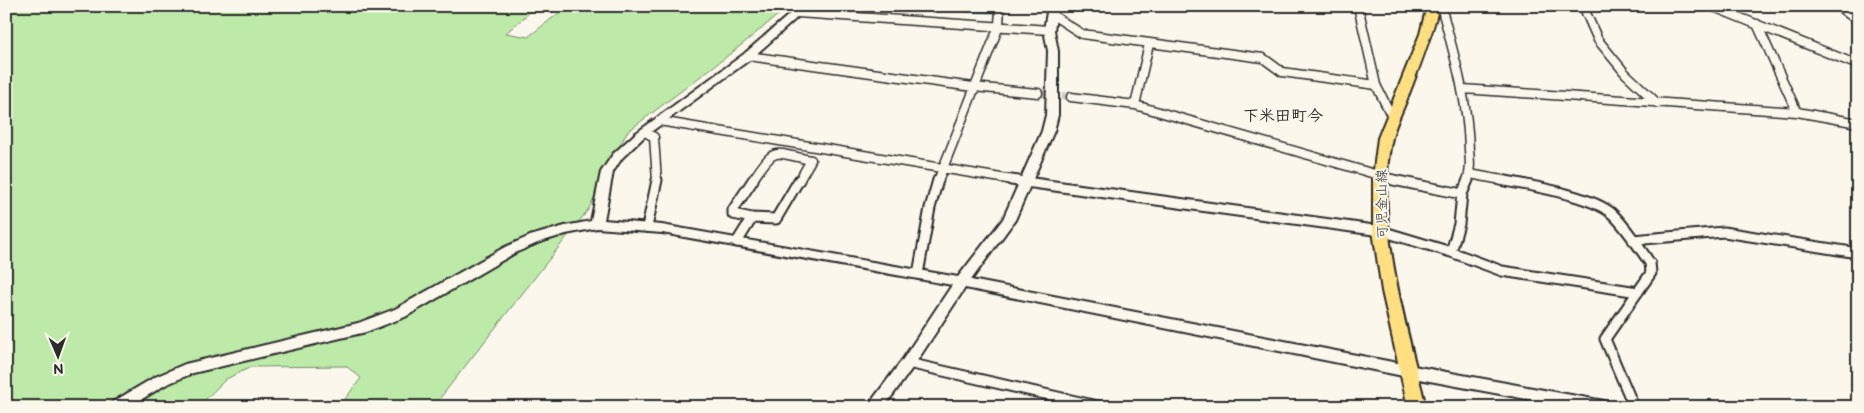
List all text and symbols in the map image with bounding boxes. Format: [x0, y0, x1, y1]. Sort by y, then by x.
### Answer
district label: 下米田町今 [1243, 107, 1323, 126]
street label: 可児金山線 [1373, 169, 1391, 239]
north arrow [32, 330, 82, 380]
text: N [53, 360, 64, 377]

